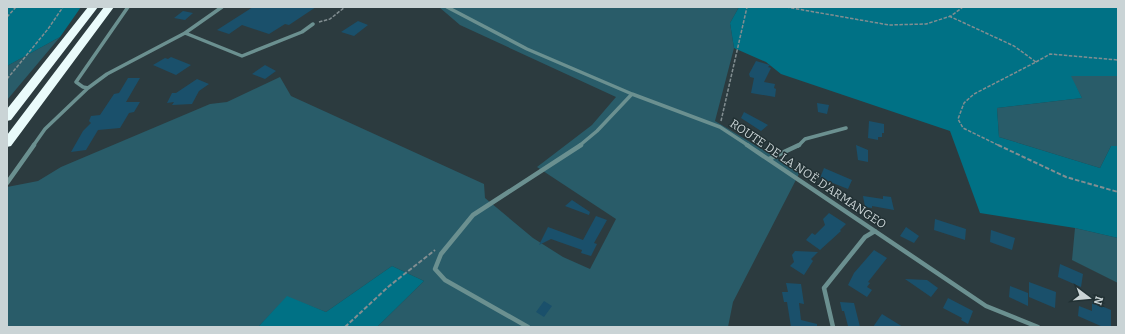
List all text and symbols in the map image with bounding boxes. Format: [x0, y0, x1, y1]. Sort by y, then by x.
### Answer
street label: ROUTE DE LA NOË D'ARMANGEO [727, 116, 889, 232]
north arrow [1069, 278, 1109, 318]
text: N [1091, 295, 1106, 307]

